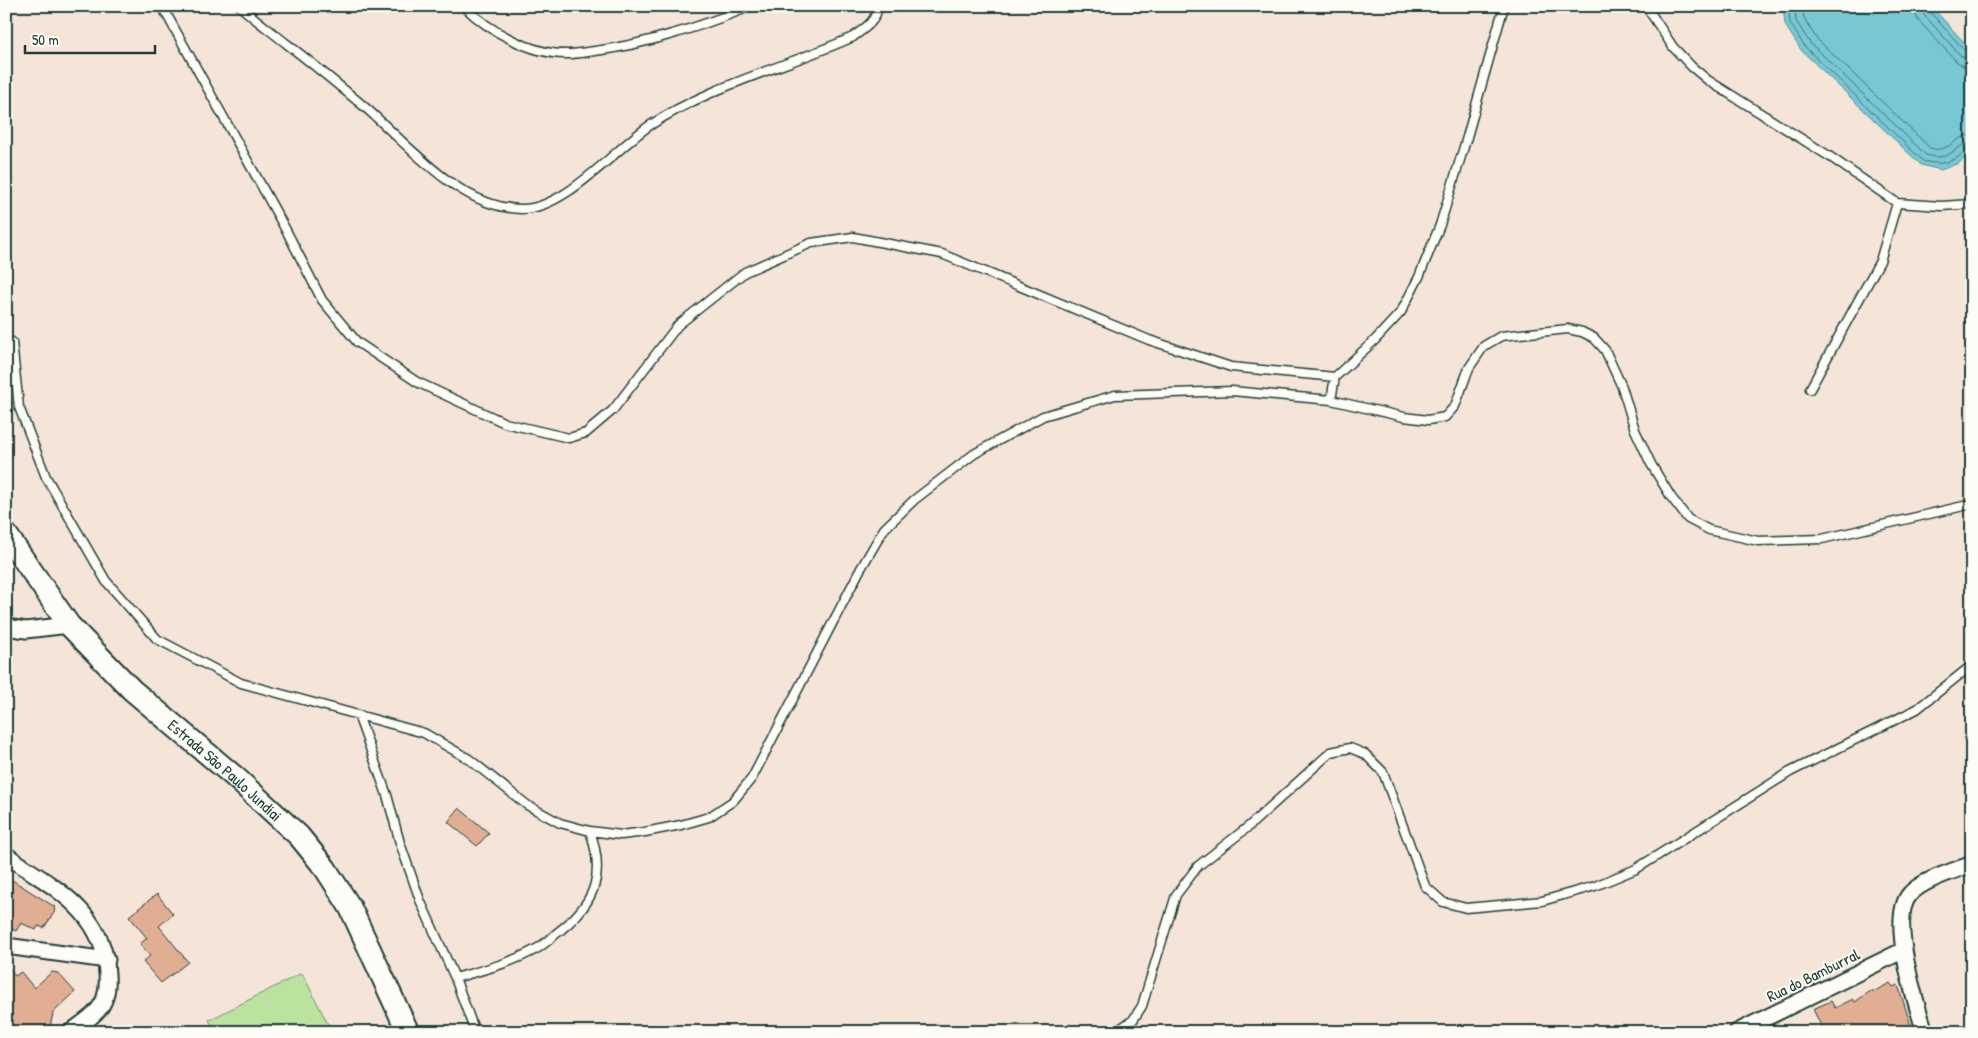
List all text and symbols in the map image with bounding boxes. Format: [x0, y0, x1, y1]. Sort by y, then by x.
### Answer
scale bar [25, 22, 155, 54]
text: 50 m [32, 29, 59, 50]
street label: Estrada São Paulo Jundiai [163, 714, 287, 826]
street label: Rua do Bamburral [1763, 943, 1864, 1007]

